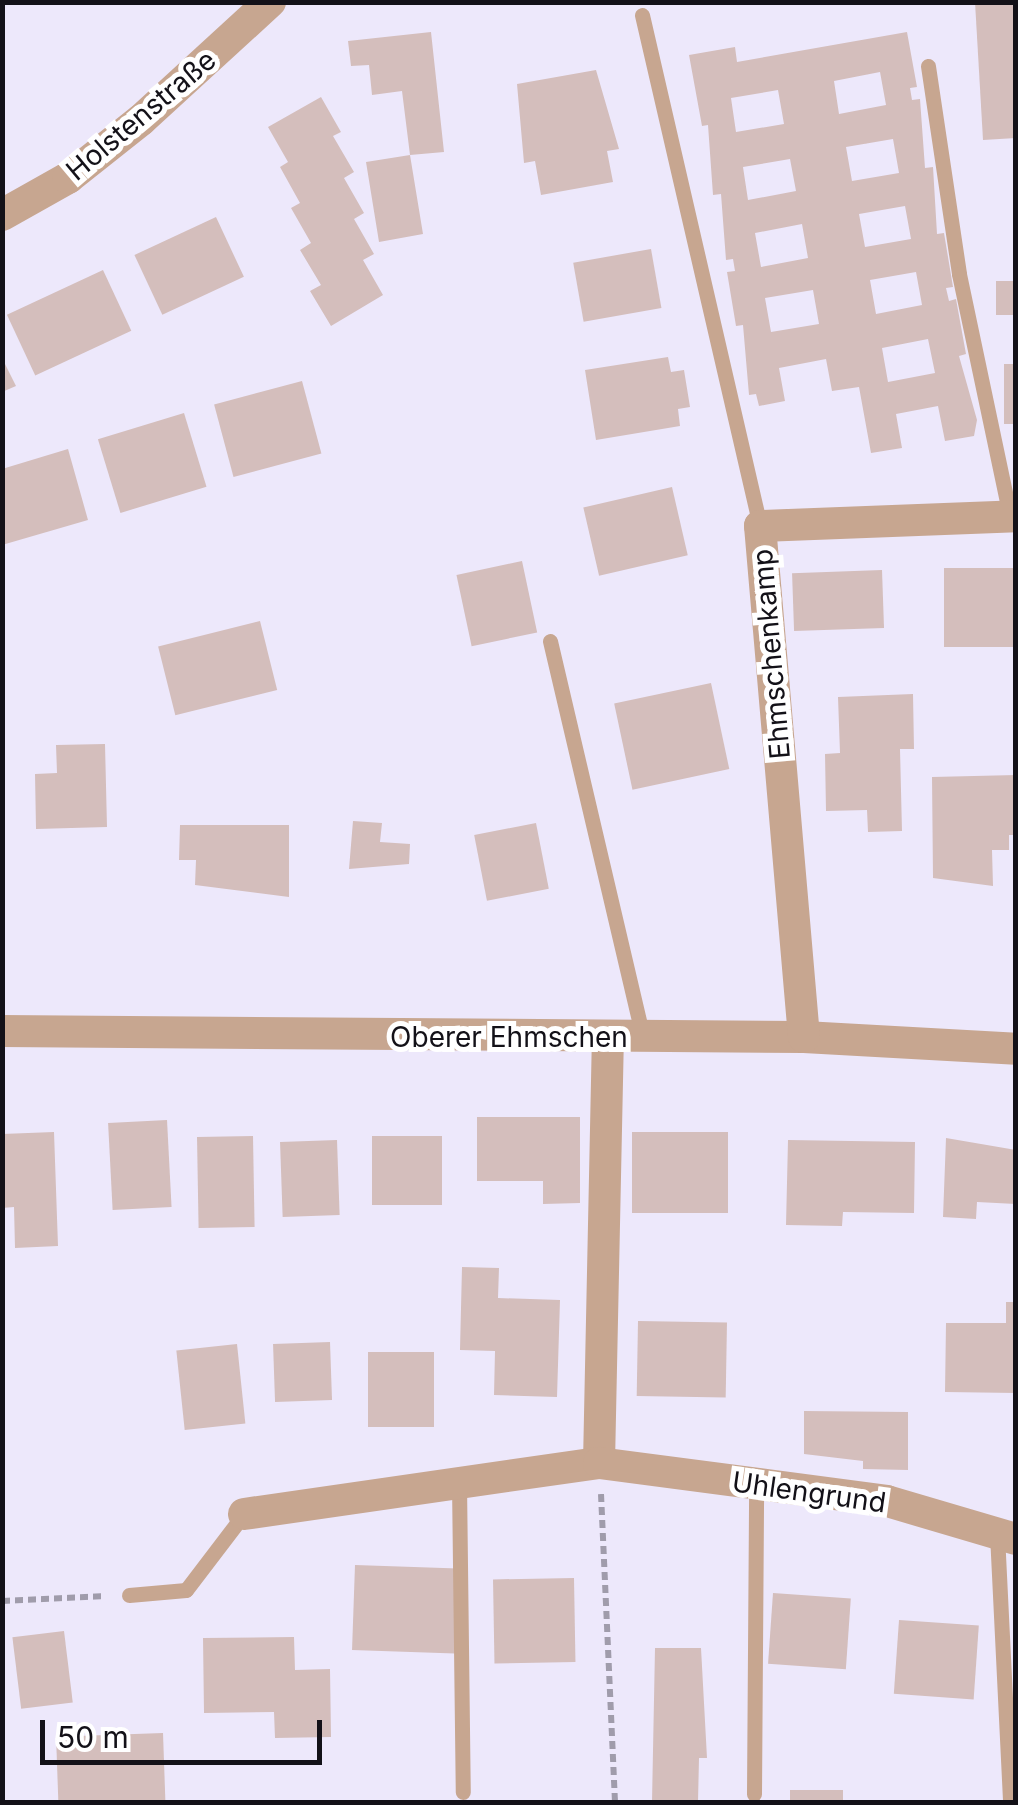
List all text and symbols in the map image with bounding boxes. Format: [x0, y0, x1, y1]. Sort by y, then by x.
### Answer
street label: Holstenstraße [59, 43, 223, 187]
street label: Ehmschenkamp [745, 547, 797, 761]
street label: Oberer Ehmschen [390, 1020, 628, 1054]
street label: Uhlengrund [730, 1465, 888, 1519]
scale bar [45, 1700, 328, 1762]
text: 50 m [57, 1719, 129, 1755]

